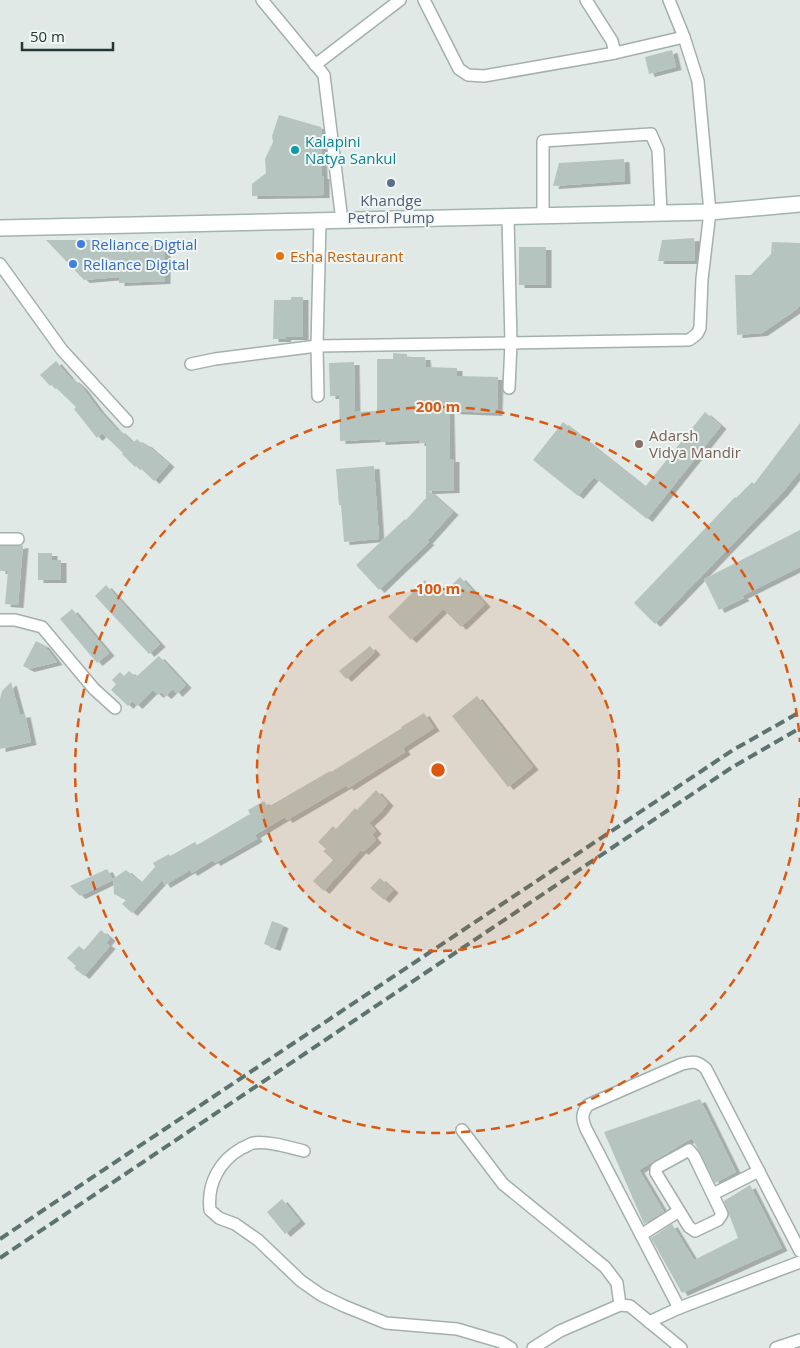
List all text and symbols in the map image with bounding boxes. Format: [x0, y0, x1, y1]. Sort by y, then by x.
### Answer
scale bar [22, 20, 114, 52]
text: 50 m [30, 26, 65, 46]
place label: Kalapini Natya Sankul [305, 131, 396, 168]
marker: Kalapini Natya Sankul [289, 144, 301, 156]
marker: Khandge Petrol Pump [385, 177, 397, 189]
place label: Khandge Petrol Pump [348, 190, 434, 227]
place label: Reliance Digtial [91, 234, 197, 254]
marker: Reliance Digtial [75, 238, 87, 250]
place label: Esha Restaurant [290, 246, 404, 266]
marker: Esha Restaurant [274, 250, 286, 262]
place label: Reliance Digital [83, 254, 189, 274]
marker: Reliance Digital [67, 258, 79, 270]
text: 200 m [416, 396, 460, 416]
place label: Adarsh Vidya Mandir [649, 425, 741, 462]
marker: Adarsh Vidya Mandir [633, 438, 645, 450]
text: 100 m [416, 578, 460, 598]
centre of rings [429, 761, 447, 779]

